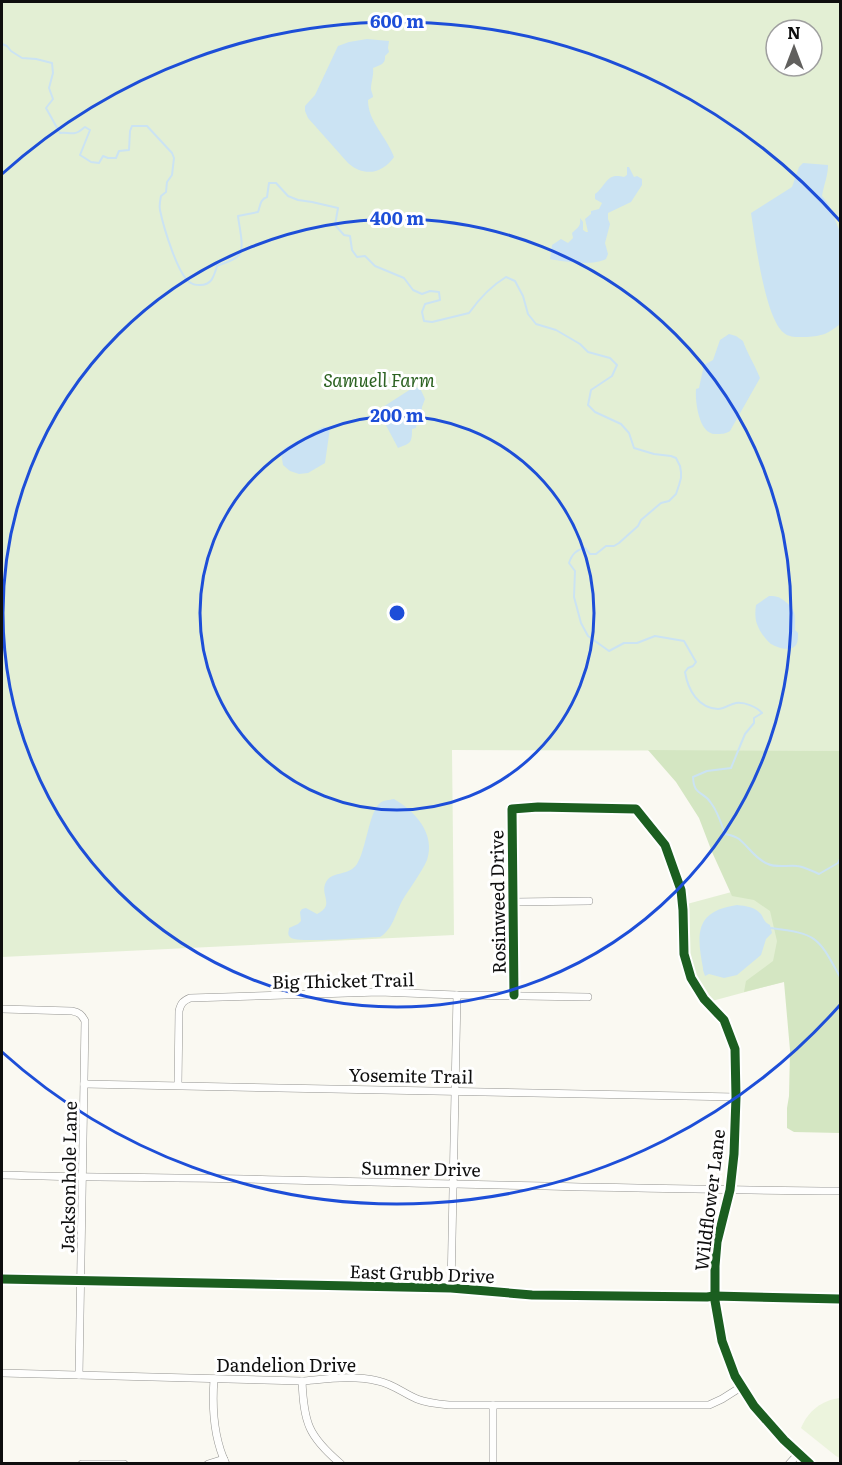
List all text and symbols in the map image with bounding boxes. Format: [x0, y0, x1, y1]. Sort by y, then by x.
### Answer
text: 600 m [370, 7, 424, 34]
north arrow [764, 18, 824, 78]
text: N [787, 20, 801, 44]
text: 400 m [370, 204, 424, 231]
park label: Samuell Farm [323, 366, 435, 393]
text: 200 m [370, 401, 424, 428]
centre of rings [387, 603, 407, 623]
street label: Rosinweed Drive [482, 830, 512, 974]
street label: Big Thicket Trail [272, 965, 414, 995]
street label: Yosemite Trail [348, 1060, 474, 1090]
street label: Jacksonhole Lane [53, 1101, 83, 1253]
street label: Wildflower Lane [687, 1127, 731, 1273]
street label: Sumner Drive [361, 1153, 481, 1183]
street label: East Grubb Drive [349, 1257, 495, 1289]
street label: Dandelion Drive [216, 1351, 356, 1378]

